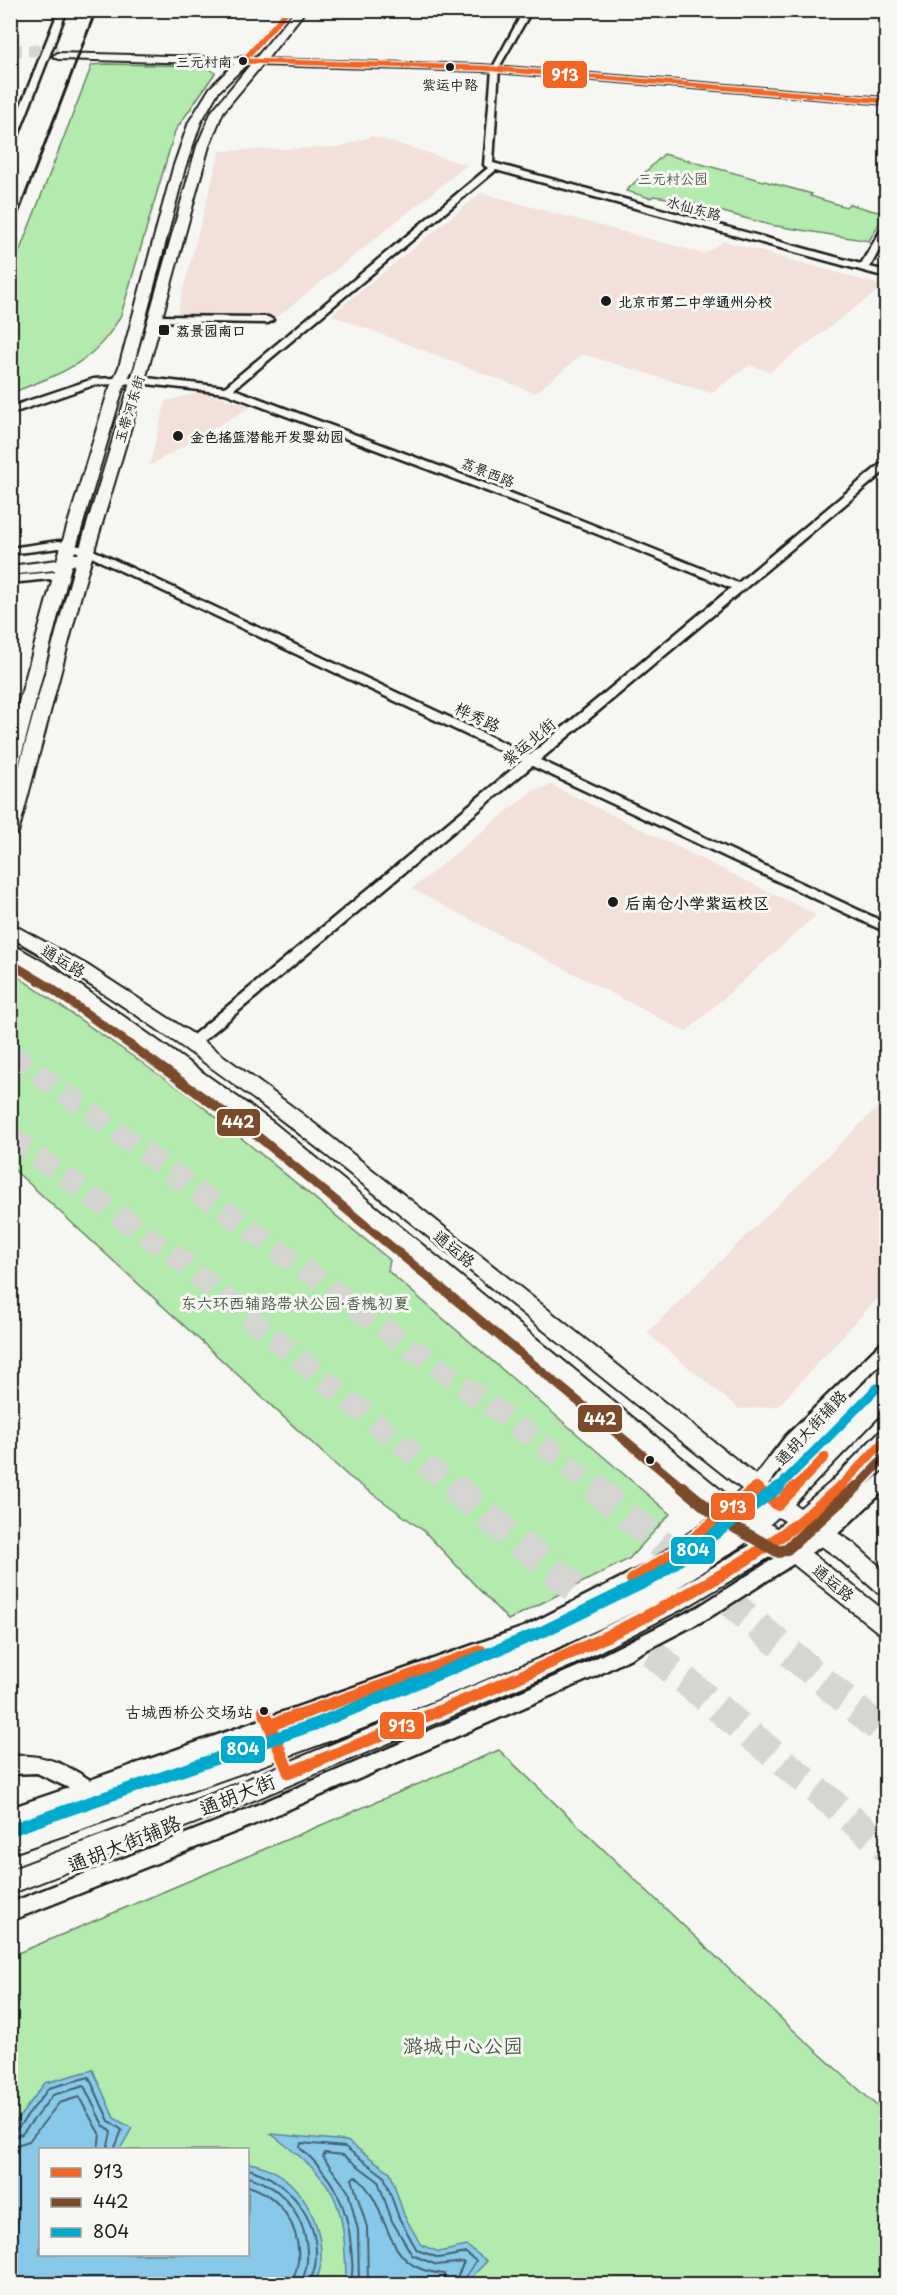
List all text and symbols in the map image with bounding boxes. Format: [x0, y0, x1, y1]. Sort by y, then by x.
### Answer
place label: 三元村南 [176, 51, 232, 72]
marker: 三元村南 [237, 55, 249, 67]
line badge: 913 [542, 60, 588, 89]
marker: 紫运中路 [444, 61, 456, 73]
text: 913 [551, 62, 579, 86]
place label: 紫运中路 [422, 74, 478, 95]
park label: 三元村公园 [638, 168, 708, 189]
street label: 水仙东路 [664, 191, 724, 225]
place label: 北京市第二中学通州分校 [618, 291, 772, 312]
marker: 北京市第二中学通州分校 [599, 294, 613, 308]
place label: 荔景园南口 [176, 320, 246, 341]
marker: 荔景园南口 [157, 323, 171, 337]
street label: 玉带河东街 [109, 372, 149, 446]
place label: 金色摇篮潜能开发婴幼园 [190, 426, 344, 447]
marker: 金色摇篮潜能开发婴幼园 [171, 429, 185, 443]
street label: 荔景西路 [458, 452, 518, 492]
street label: 桦秀路 [451, 695, 505, 737]
street label: 紫运北街 [496, 711, 560, 771]
place label: 后南仓小学紫运校区 [625, 890, 769, 914]
marker: 后南仓小学紫运校区 [606, 895, 620, 909]
street label: 通运路 [37, 937, 91, 983]
line badge: 442 [216, 1108, 261, 1137]
text: 442 [222, 1109, 254, 1133]
street label: 通运路 [429, 1224, 481, 1272]
park label: 东六环西辅路带状公园·香槐初夏 [181, 1290, 409, 1314]
street label: 通胡大街辅路 [768, 1384, 852, 1470]
line badge: 442 [577, 1404, 623, 1433]
text: 442 [584, 1406, 616, 1430]
unlabelled marker [644, 1454, 656, 1466]
line badge: 913 [710, 1492, 756, 1521]
text: 913 [719, 1494, 747, 1518]
line badge: 804 [670, 1536, 716, 1565]
text: 804 [677, 1537, 709, 1561]
street label: 通运路 [808, 1558, 860, 1606]
place label: 古城西桥公交场站 [125, 1699, 253, 1723]
marker: 古城西桥公交场站 [258, 1705, 270, 1717]
line badge: 913 [379, 1711, 425, 1740]
text: 913 [388, 1713, 416, 1737]
line badge: 804 [220, 1735, 266, 1764]
text: 804 [227, 1736, 259, 1760]
street label: 通胡大街 [194, 1765, 280, 1823]
street label: 通胡大街辅路 [63, 1806, 186, 1879]
park label: 潞城中心公园 [403, 2030, 523, 2060]
legend [39, 2148, 249, 2256]
text: 913 [93, 2157, 124, 2184]
text: 442 [93, 2187, 129, 2214]
text: 804 [93, 2217, 129, 2244]

